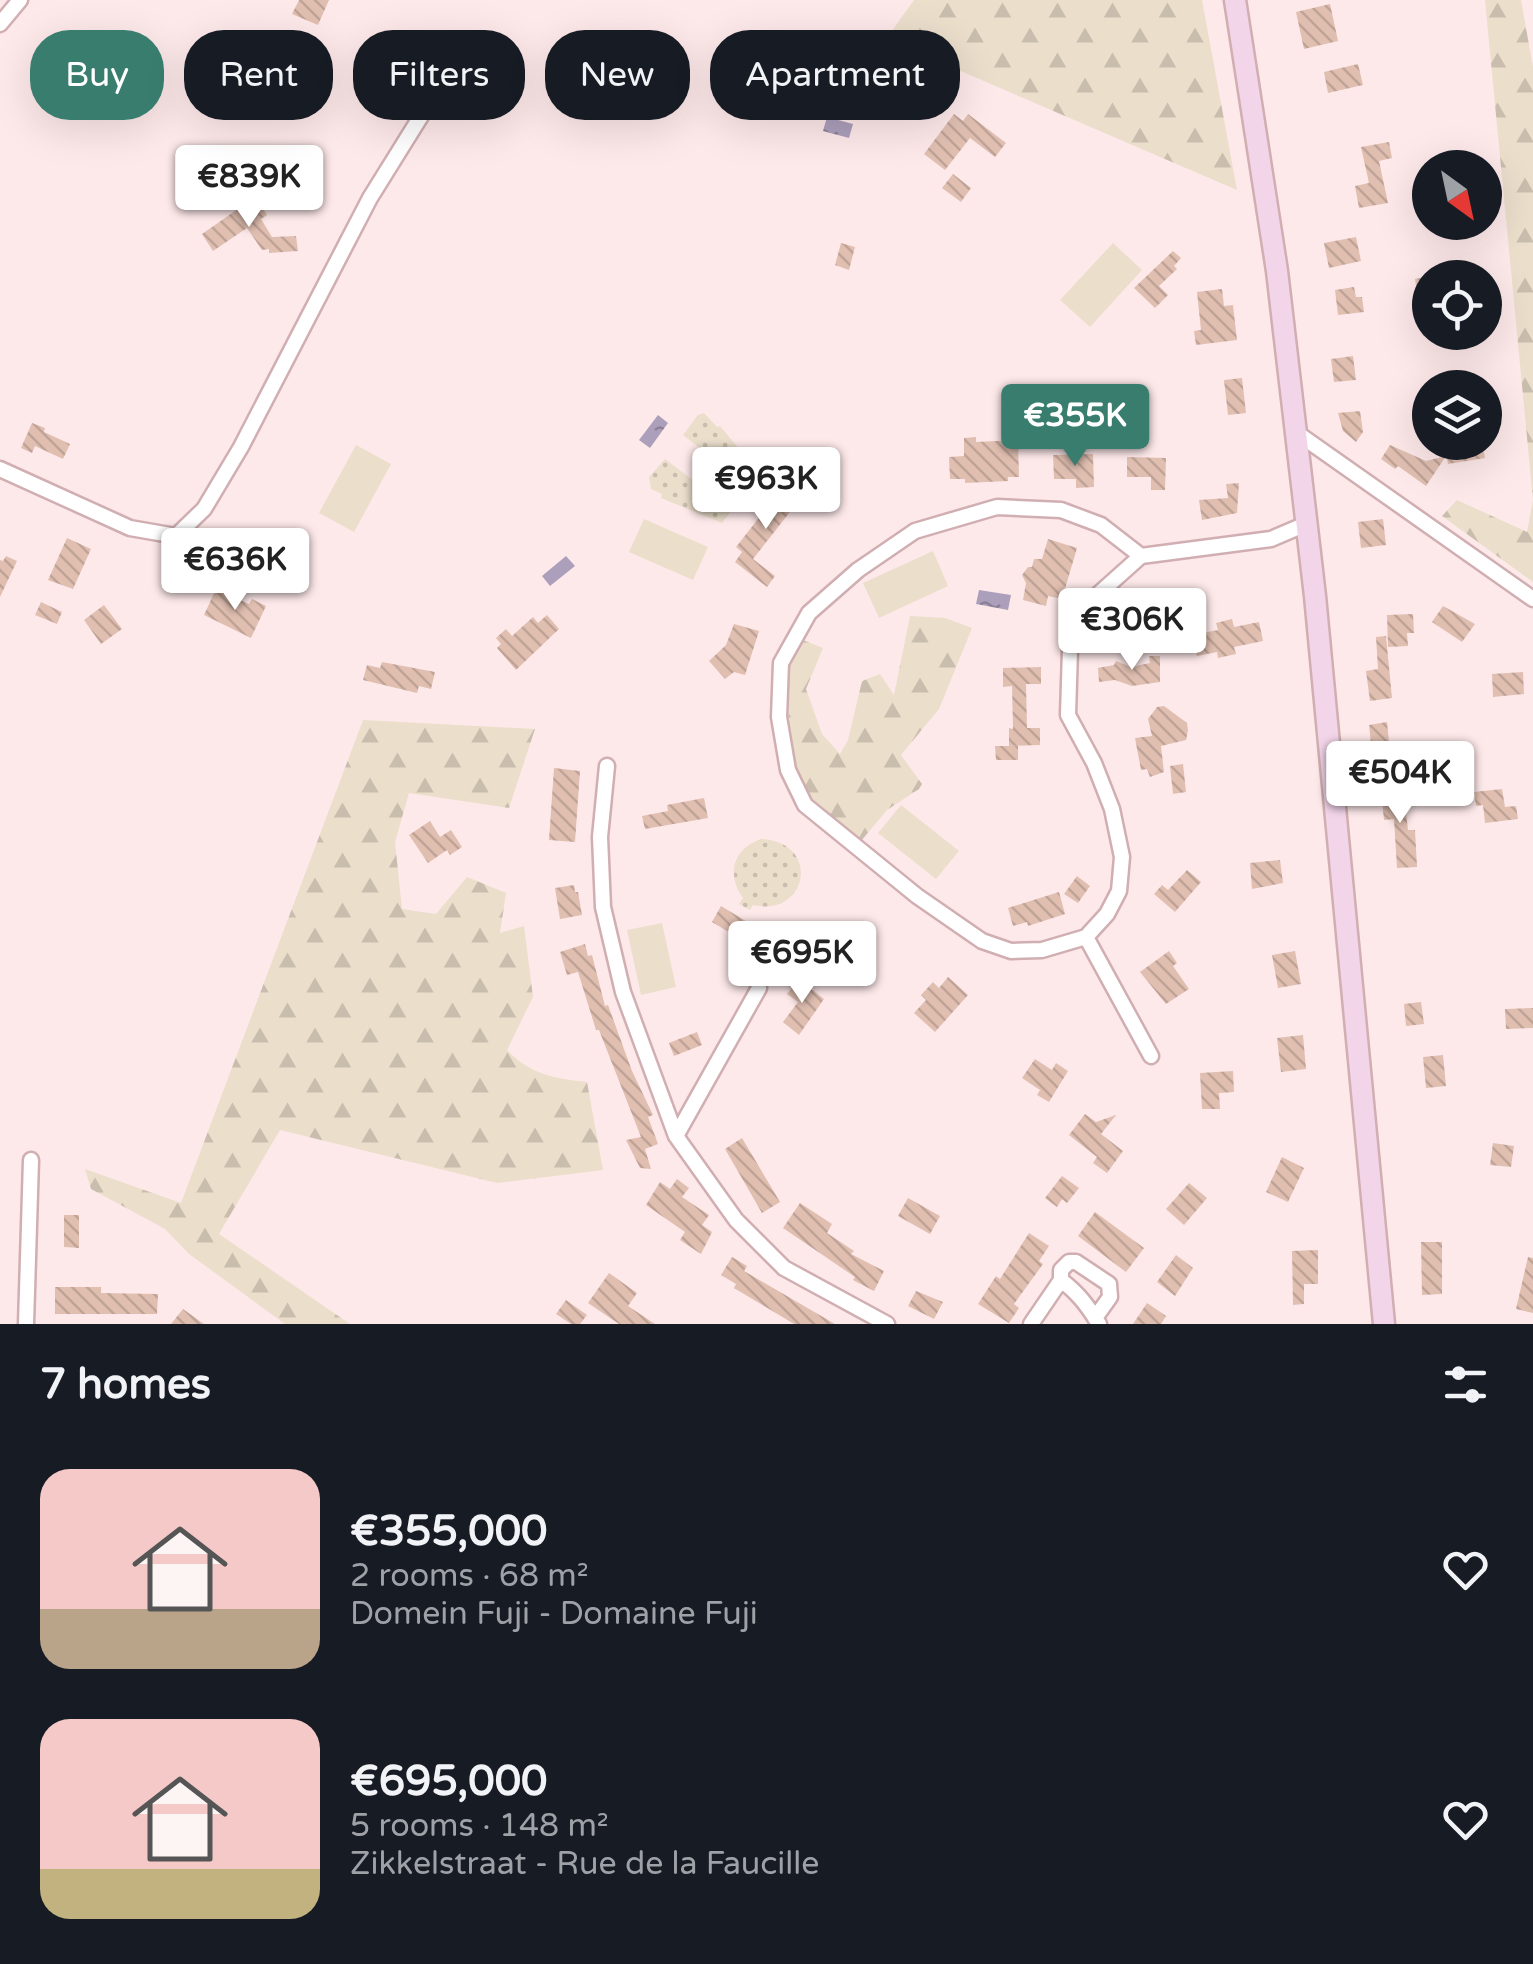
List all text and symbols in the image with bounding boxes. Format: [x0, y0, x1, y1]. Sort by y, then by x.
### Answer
chip: Buy [30, 30, 164, 120]
chip: Rent [184, 30, 333, 120]
chip: Filters [353, 30, 525, 120]
chip: New [545, 30, 690, 120]
chip: Apartment [710, 30, 960, 120]
pin: €839K [179, 145, 319, 230]
north arrow [1412, 150, 1502, 240]
map controls [1412, 150, 1502, 460]
text: €839K [197, 158, 301, 196]
button: locate [1412, 260, 1502, 350]
button: layers [1412, 370, 1502, 460]
pin: €355K [1005, 384, 1145, 469]
text: €355K [1023, 397, 1127, 435]
pin: €963K [696, 447, 836, 532]
text: €963K [714, 460, 818, 498]
pin: €636K [165, 528, 305, 613]
text: €636K [183, 541, 287, 579]
pin: €306K [1062, 588, 1202, 673]
text: €306K [1080, 601, 1184, 639]
pin: €504K [1330, 741, 1470, 826]
text: €504K [1348, 754, 1452, 792]
pin: €695K [732, 921, 872, 1006]
text: €695K [750, 934, 854, 972]
icon: filters [1438, 1357, 1493, 1412]
text: 7 homes [40, 1359, 211, 1410]
text: €355,000 [350, 1506, 547, 1557]
icon: home [120, 1509, 240, 1629]
icon: heart [1438, 1542, 1493, 1597]
text: 2 rooms · 68 m² [350, 1557, 589, 1595]
text: Domein Fuji - Domaine Fuji [350, 1595, 758, 1633]
text: €695,000 [350, 1756, 547, 1807]
icon: home [120, 1759, 240, 1879]
icon: heart [1438, 1792, 1493, 1847]
text: 5 rooms · 148 m² [350, 1807, 609, 1845]
text: Zikkelstraat - Rue de la Faucille [350, 1845, 819, 1883]

